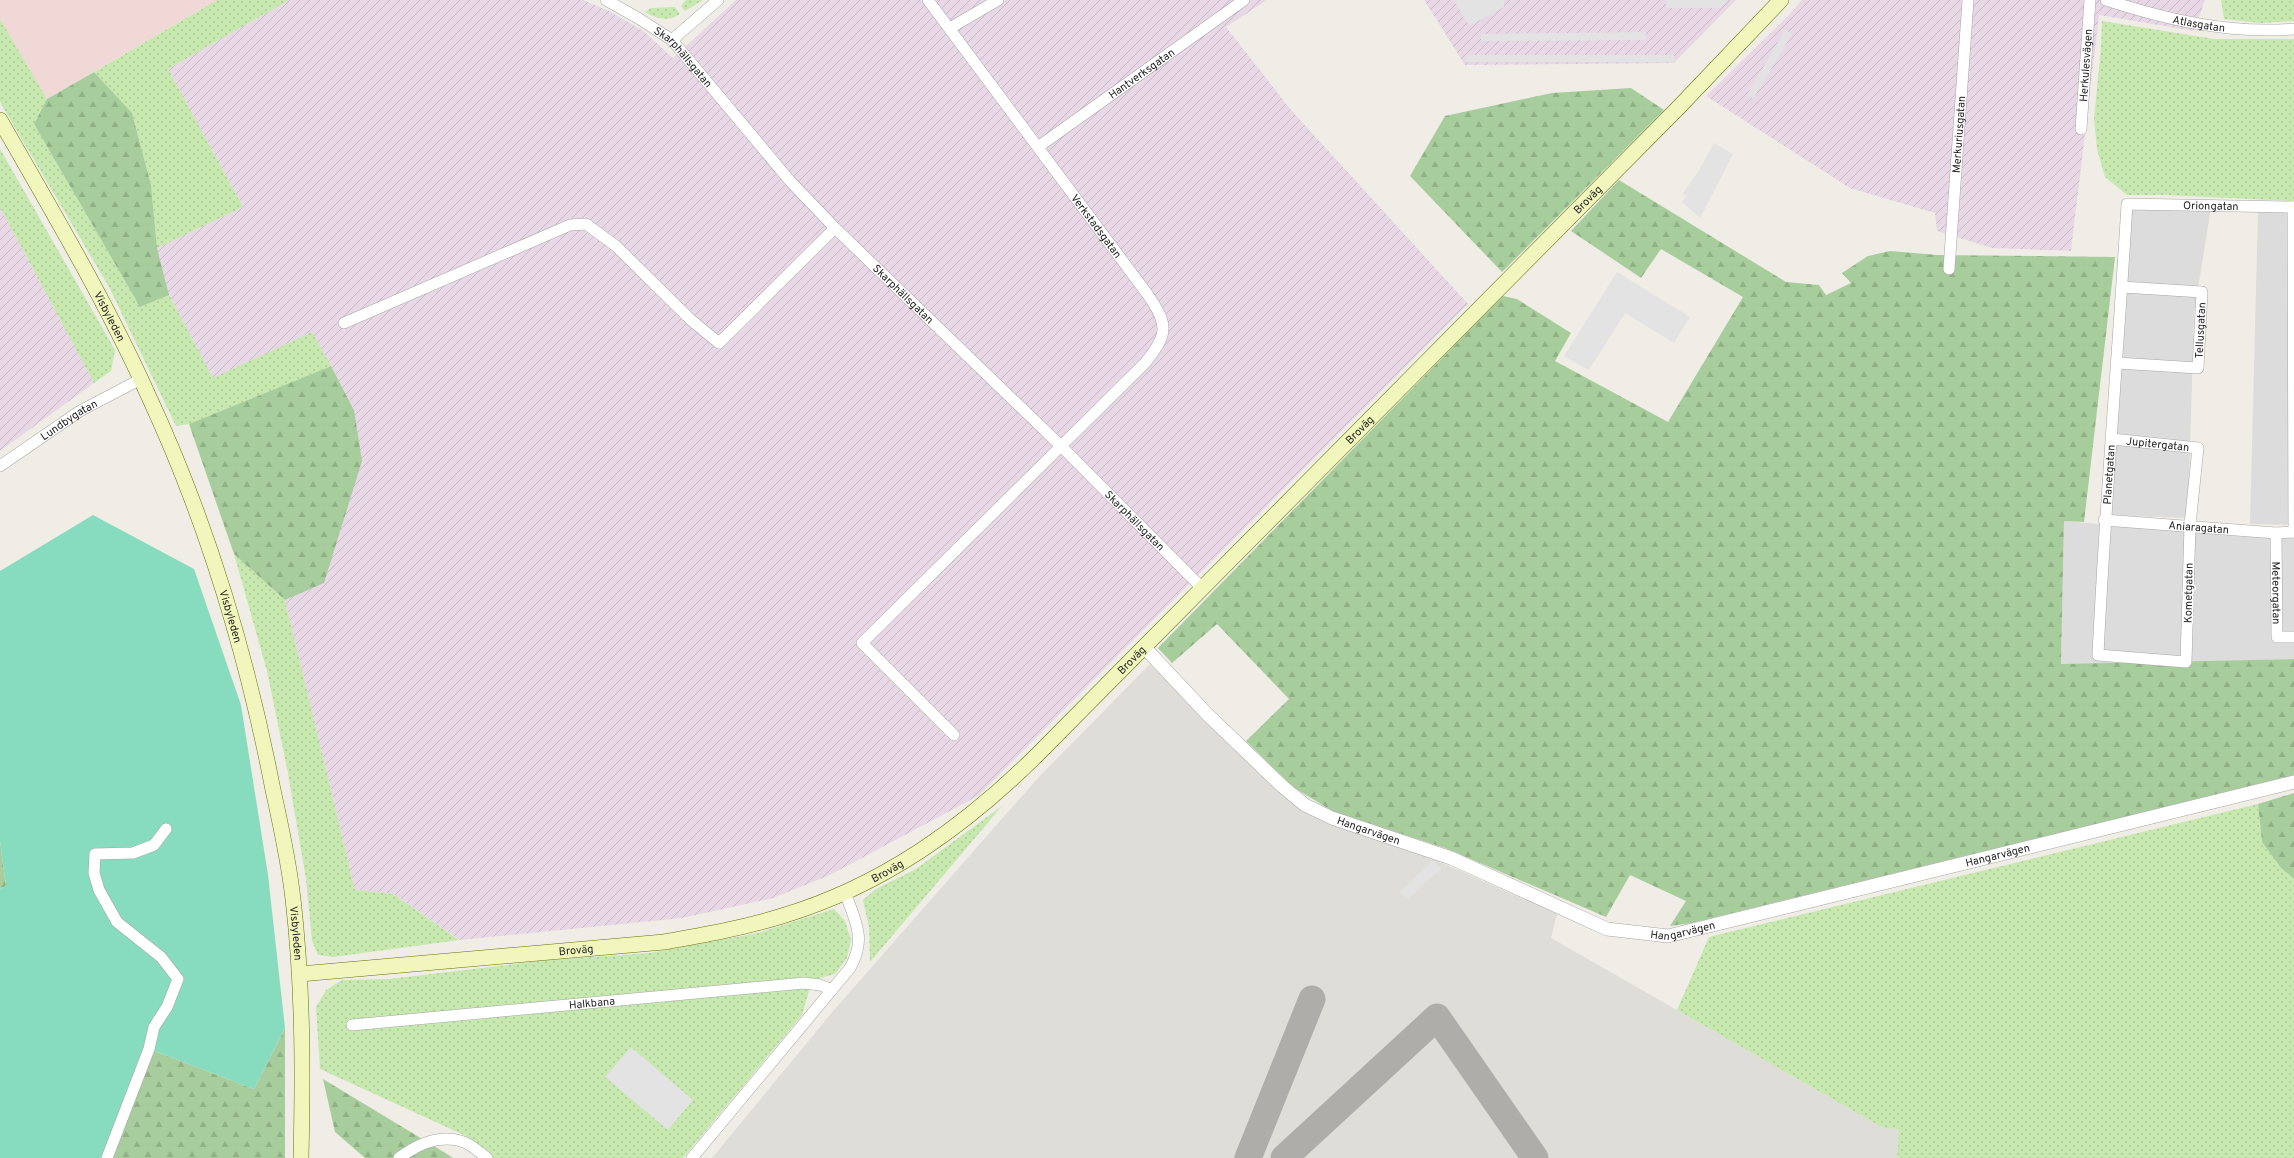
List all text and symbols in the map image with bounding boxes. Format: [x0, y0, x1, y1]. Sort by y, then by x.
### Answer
street label: Atlasgatan [2171, 13, 2226, 36]
street label: Skarphällsgatan [651, 24, 715, 91]
street label: Herkulesvägen [2077, 28, 2096, 102]
street label: Hantverksgatan [1106, 46, 1178, 102]
street label: Merkuriusgatan [1950, 95, 1969, 174]
street label: Broväg [1571, 183, 1605, 217]
street label: Verkstadsgatan [1067, 192, 1124, 261]
street label: Oriongatan [2183, 199, 2239, 214]
street label: Skarphällsgatan [869, 262, 936, 327]
street label: Visbyleden [90, 289, 128, 344]
street label: Tellusgatan [2193, 302, 2209, 359]
street label: Lundbygatan [38, 397, 100, 444]
street label: Broväg [1343, 413, 1377, 448]
street label: Jupitergatan [2125, 435, 2190, 455]
street label: Planetgatan [2101, 444, 2119, 505]
street label: Skarphällsgatan [1101, 488, 1167, 554]
street label: Aniaragatan [2168, 519, 2229, 537]
street label: Meteorgatan [2268, 561, 2283, 625]
street label: Kometgatan [2181, 563, 2197, 623]
street label: Visbyleden [215, 588, 244, 645]
street label: Broväg [1115, 643, 1149, 678]
street label: Hangarvägen [1335, 814, 1402, 848]
street label: Hangarvägen [1964, 841, 2031, 871]
street label: Broväg [869, 857, 906, 886]
street label: Visbyleden [286, 905, 305, 961]
street label: Hangarvägen [1650, 919, 1717, 944]
street label: Broväg [558, 942, 594, 959]
street label: Halkbana [568, 995, 616, 1013]

